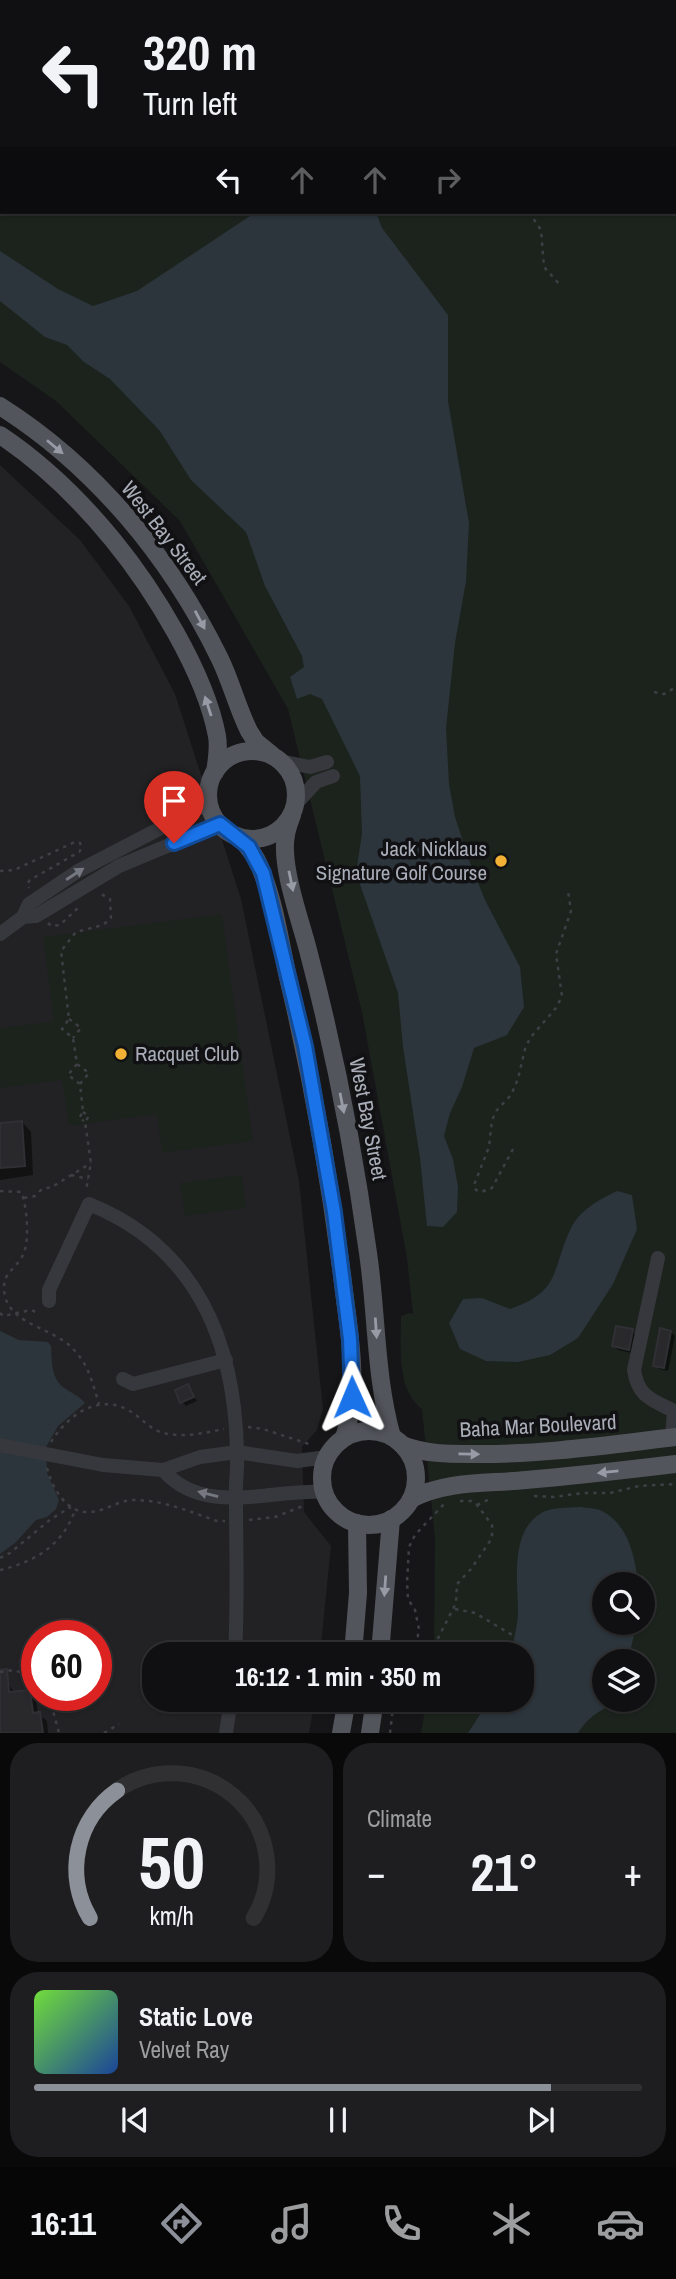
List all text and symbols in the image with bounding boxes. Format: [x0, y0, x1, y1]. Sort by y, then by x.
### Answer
text: 320 m [143, 19, 257, 85]
icon: left [28, 28, 119, 119]
text: Turn left [143, 82, 237, 125]
icon: left [210, 161, 248, 199]
icon: ahead [283, 161, 321, 199]
icon: ahead [356, 161, 394, 199]
icon: right [429, 161, 467, 199]
one-way arrow [46, 439, 63, 454]
street label: West Bay Street [115, 475, 214, 591]
one-way arrow [194, 610, 205, 630]
one-way arrow [202, 695, 213, 716]
pin [144, 771, 204, 843]
icon: arrive [155, 782, 193, 820]
place label: Jack Nicklaus Signature Golf Course [316, 834, 487, 887]
marker: Jack Nicklaus Signature Golf Course [493, 853, 509, 869]
one-way arrow [65, 868, 84, 881]
one-way arrow [285, 870, 296, 892]
place label: Racquet Club [135, 1039, 239, 1068]
marker: Racquet Club [113, 1046, 129, 1062]
street label: West Bay Street [342, 1055, 395, 1183]
one-way arrow [336, 1092, 347, 1114]
one-way arrow [370, 1317, 381, 1339]
position arrow [315, 1360, 389, 1434]
street label: Baha Mar Boulevard [459, 1407, 617, 1444]
one-way arrow [459, 1448, 481, 1460]
one-way arrow [597, 1466, 619, 1477]
one-way arrow [197, 1488, 219, 1499]
map controls [592, 1572, 655, 1712]
button: search [592, 1572, 655, 1635]
one-way arrow [379, 1576, 390, 1598]
speed limit sign: 60 [21, 1620, 112, 1711]
button: layers [592, 1649, 655, 1712]
text: 16:12 · 1 min · 350 m [235, 1659, 441, 1694]
text: Climate [367, 1803, 432, 1834]
text: 50 [138, 1814, 205, 1912]
text: 21° [470, 1837, 539, 1907]
text: − [367, 1847, 385, 1898]
text: + [624, 1847, 642, 1898]
text: km/h [149, 1899, 194, 1933]
text: Static Love [139, 1999, 253, 2034]
text: Velvet Ray [139, 2034, 229, 2065]
icon: previous [116, 2101, 154, 2139]
icon: pause [319, 2101, 357, 2139]
icon: next [522, 2101, 560, 2139]
icon: directions [157, 2199, 206, 2248]
icon: music [267, 2199, 316, 2248]
icon: phone [377, 2199, 426, 2248]
icon: climate [487, 2199, 536, 2248]
icon: car [596, 2199, 645, 2248]
text: 16:11 [30, 2202, 96, 2245]

